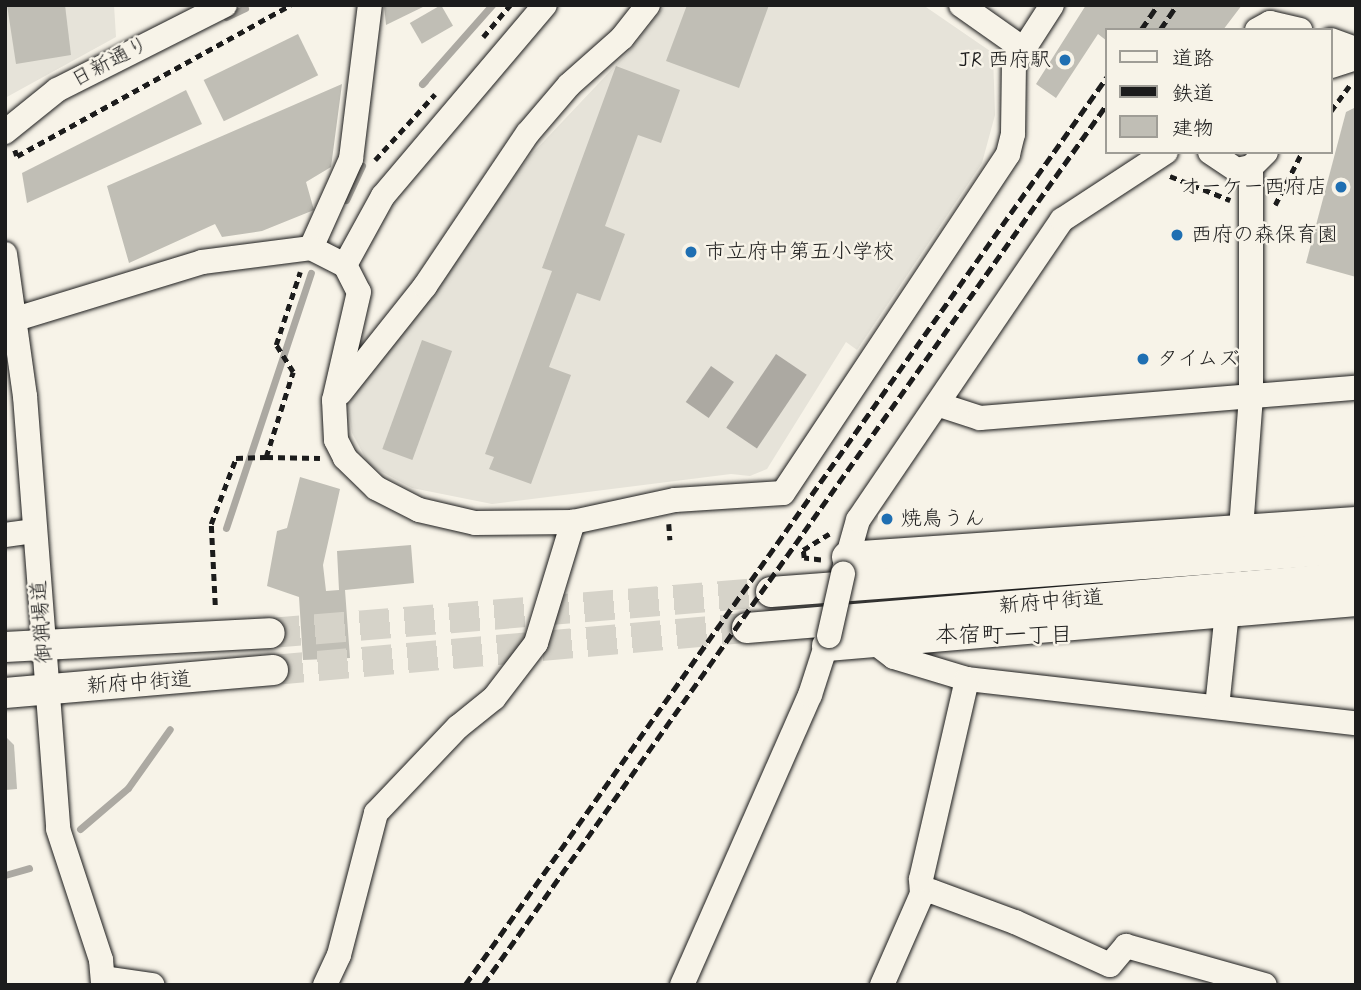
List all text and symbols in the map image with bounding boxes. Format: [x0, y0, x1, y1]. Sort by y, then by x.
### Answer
legend [1106, 28, 1333, 154]
street label: 日新通り [67, 31, 153, 93]
text: 道路 [1172, 45, 1214, 73]
place label: JR 西府駅 [958, 47, 1051, 73]
marker: JR 西府駅 [1057, 52, 1073, 68]
text: 鉄道 [1172, 80, 1214, 108]
text: 建物 [1172, 115, 1214, 143]
place label: オーケー西府店 [1180, 174, 1327, 200]
marker: オーケー西府店 [1333, 179, 1349, 195]
place label: 西府の森保育園 [1191, 222, 1338, 248]
marker: 西府の森保育園 [1169, 227, 1185, 243]
place label: 市立府中第五小学校 [705, 239, 894, 265]
marker: 市立府中第五小学校 [683, 244, 699, 260]
place label: タイムズ [1157, 346, 1241, 372]
marker: タイムズ [1135, 351, 1151, 367]
place label: 焼鳥うん [901, 506, 985, 532]
marker: 焼鳥うん [879, 511, 895, 527]
street label: 御猟場道 [27, 579, 57, 665]
street label: 新府中街道 [998, 585, 1104, 619]
district label: 本宿町一丁目 [935, 622, 1073, 650]
street label: 新府中街道 [86, 667, 192, 699]

